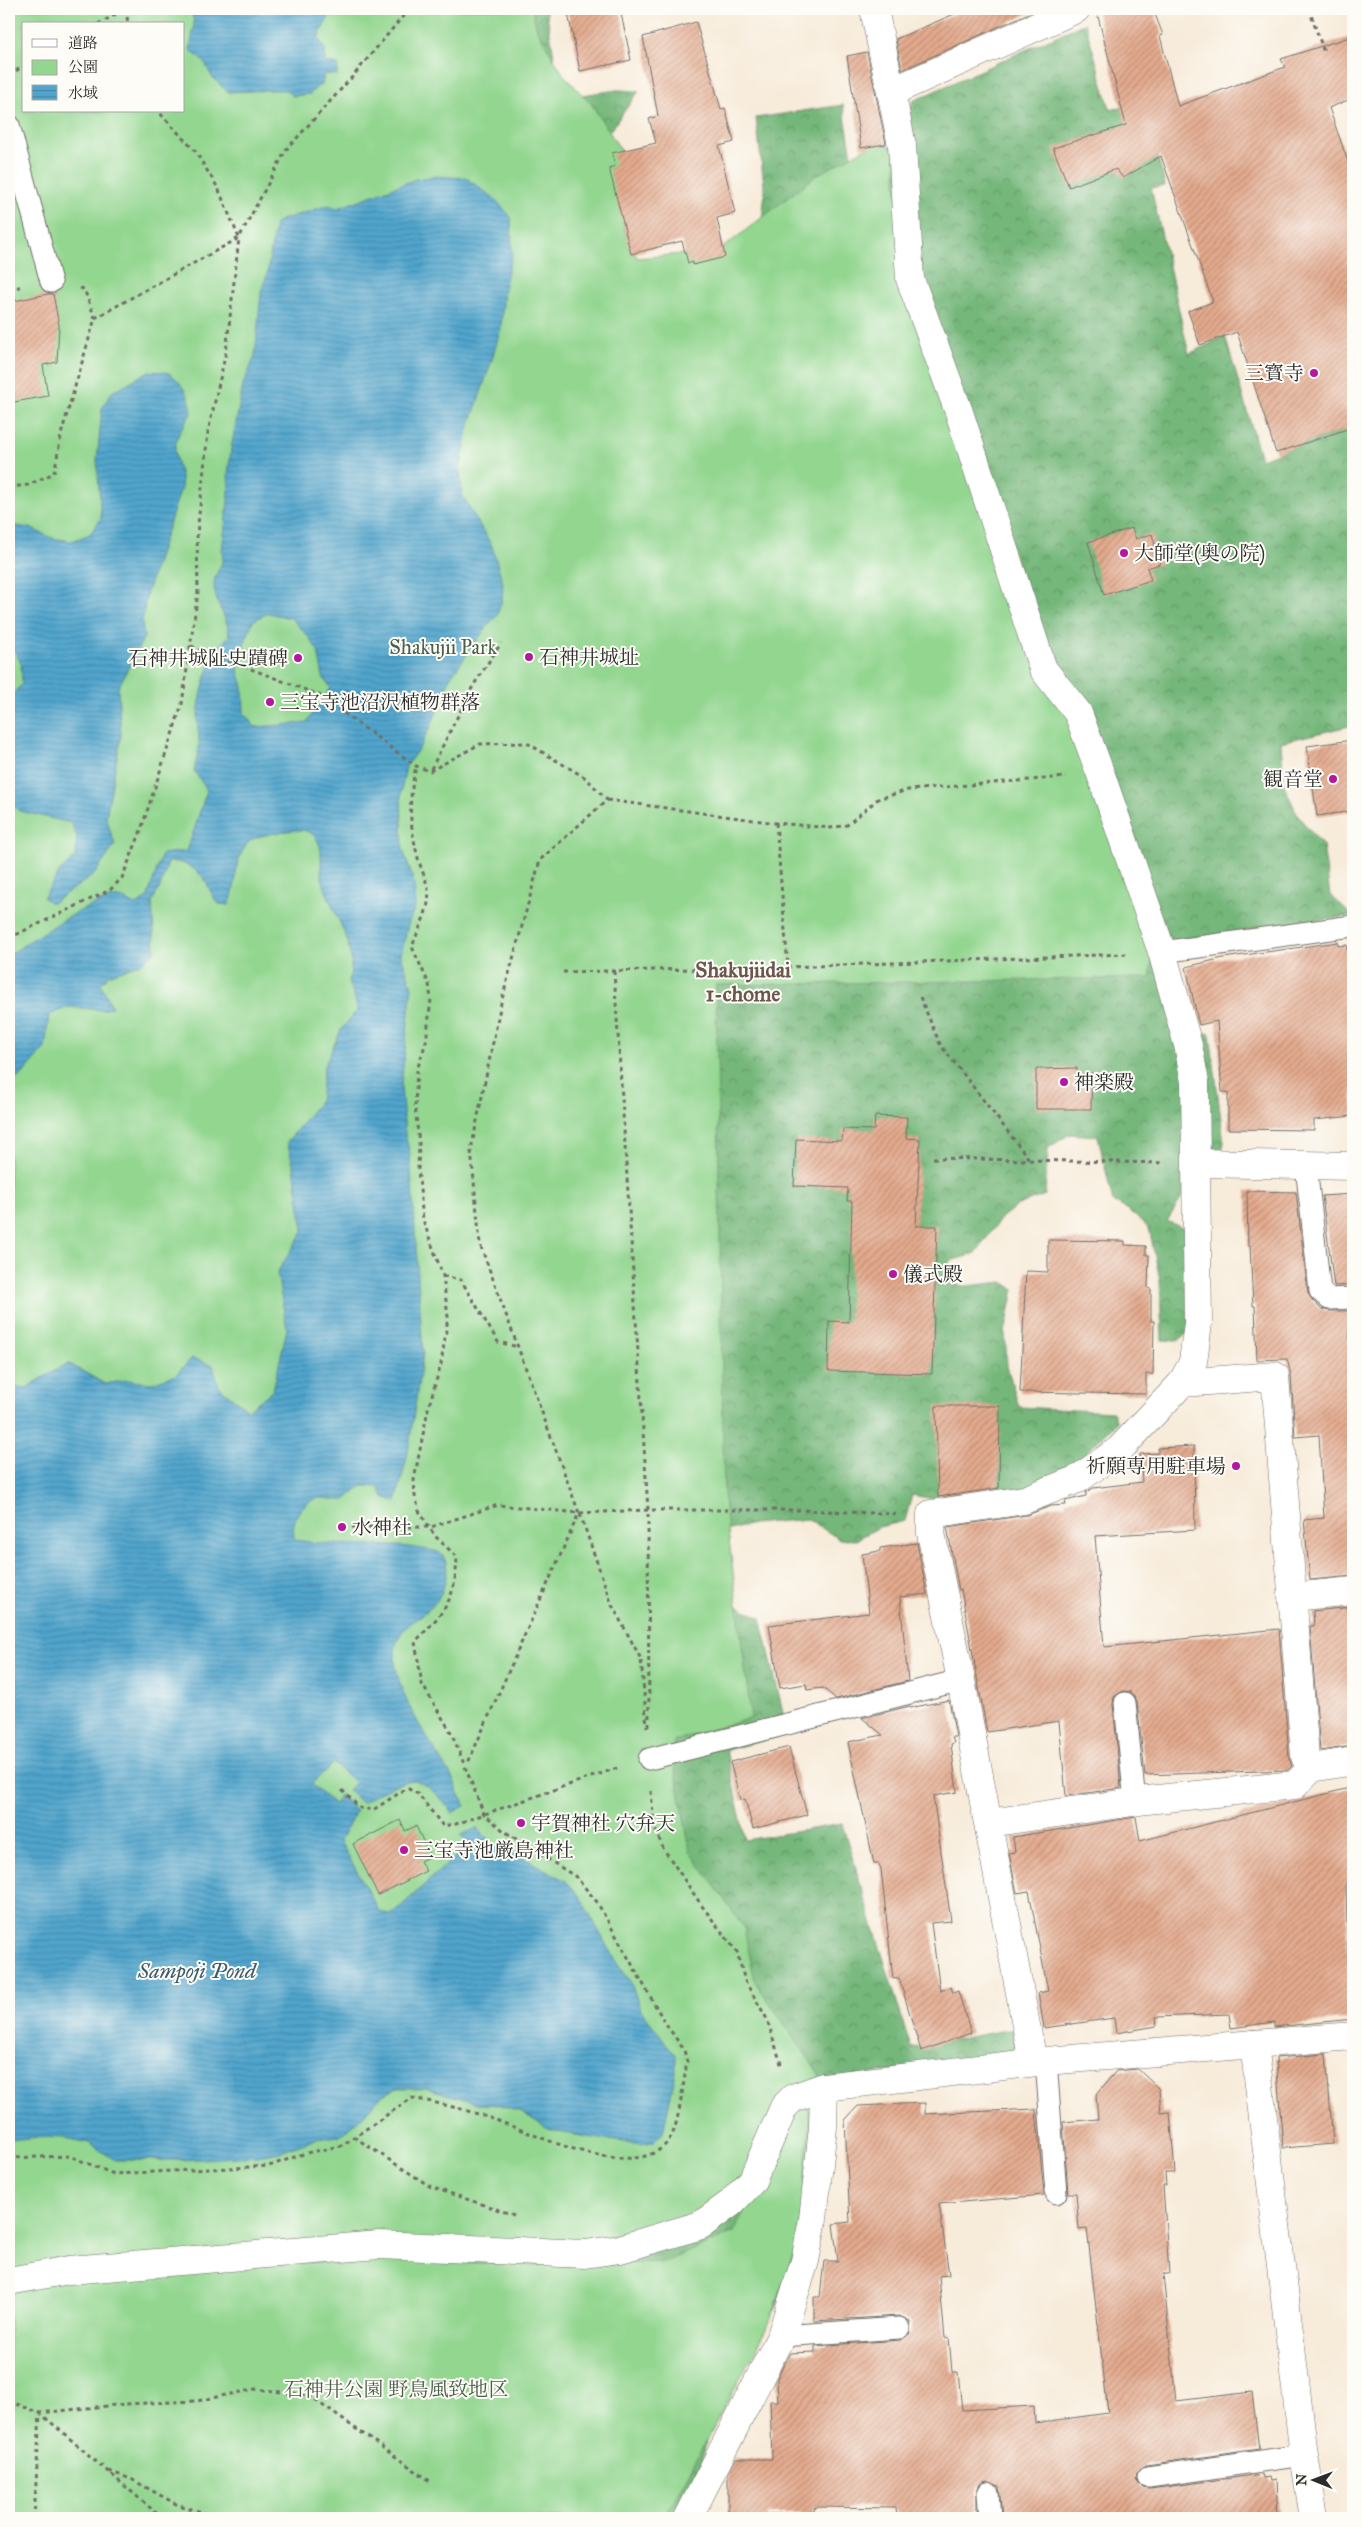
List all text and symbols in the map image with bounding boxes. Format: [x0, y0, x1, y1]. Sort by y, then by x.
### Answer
legend [22, 22, 185, 112]
text: 道路 [68, 34, 98, 52]
text: 公園 [68, 58, 98, 76]
text: 水域 [68, 84, 98, 102]
place label: 三寳寺 [1244, 361, 1304, 385]
marker: 三寳寺 [1308, 367, 1320, 379]
place label: 大師堂(奥の院) [1134, 541, 1265, 566]
marker: 大師堂(奥の院) [1118, 547, 1130, 559]
park label: Shakujii Park [389, 635, 497, 659]
place label: 石神井城址 [539, 645, 639, 669]
place label: 石神井城阯史蹟碑 [128, 646, 288, 670]
marker: 石神井城址 [523, 651, 535, 663]
marker: 石神井城阯史蹟碑 [292, 652, 304, 664]
place label: 三宝寺池沼沢植物群落 [280, 690, 480, 714]
marker: 三宝寺池沼沢植物群落 [264, 696, 276, 708]
place label: 観音堂 [1263, 767, 1323, 791]
marker: 観音堂 [1327, 773, 1339, 785]
district label: Shakujiidai 1-chome [695, 957, 791, 1007]
place label: 神楽殿 [1074, 1070, 1134, 1094]
marker: 神楽殿 [1058, 1076, 1070, 1088]
place label: 儀式殿 [903, 1262, 963, 1286]
marker: 儀式殿 [887, 1268, 899, 1280]
place label: 祈願専用駐車場 [1086, 1454, 1226, 1478]
marker: 祈願専用駐車場 [1230, 1460, 1242, 1472]
place label: 水神社 [352, 1515, 412, 1539]
marker: 水神社 [336, 1521, 348, 1533]
place label: 宇賀神社 穴弁天 [531, 1811, 675, 1835]
marker: 宇賀神社 穴弁天 [515, 1817, 527, 1829]
place label: 三宝寺池厳島神社 [414, 1838, 574, 1862]
marker: 三宝寺池厳島神社 [398, 1844, 410, 1856]
water label: Sampoji Pond [137, 1958, 258, 1984]
park label: 石神井公園 野鳥風致地区 [284, 2377, 508, 2401]
north arrow [1290, 2454, 1340, 2504]
text: N [1293, 2474, 1310, 2486]

